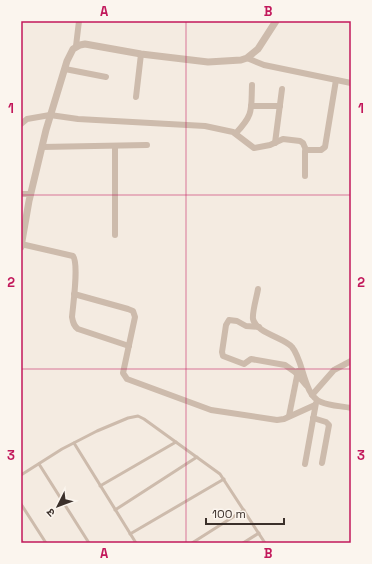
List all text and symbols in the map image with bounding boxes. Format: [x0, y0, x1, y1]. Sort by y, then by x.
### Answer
text: A [100, 3, 109, 20]
text: B [264, 3, 273, 20]
text: 1 [8, 100, 14, 117]
text: 1 [358, 100, 364, 117]
text: 2 [7, 274, 15, 291]
text: 2 [357, 274, 365, 291]
text: 3 [7, 447, 15, 464]
text: 3 [357, 447, 365, 464]
north arrow [38, 486, 78, 526]
scale bar [206, 500, 284, 526]
text: उ [43, 505, 58, 520]
text: 100 m [212, 506, 246, 522]
text: A [100, 545, 109, 562]
text: B [264, 545, 273, 562]

